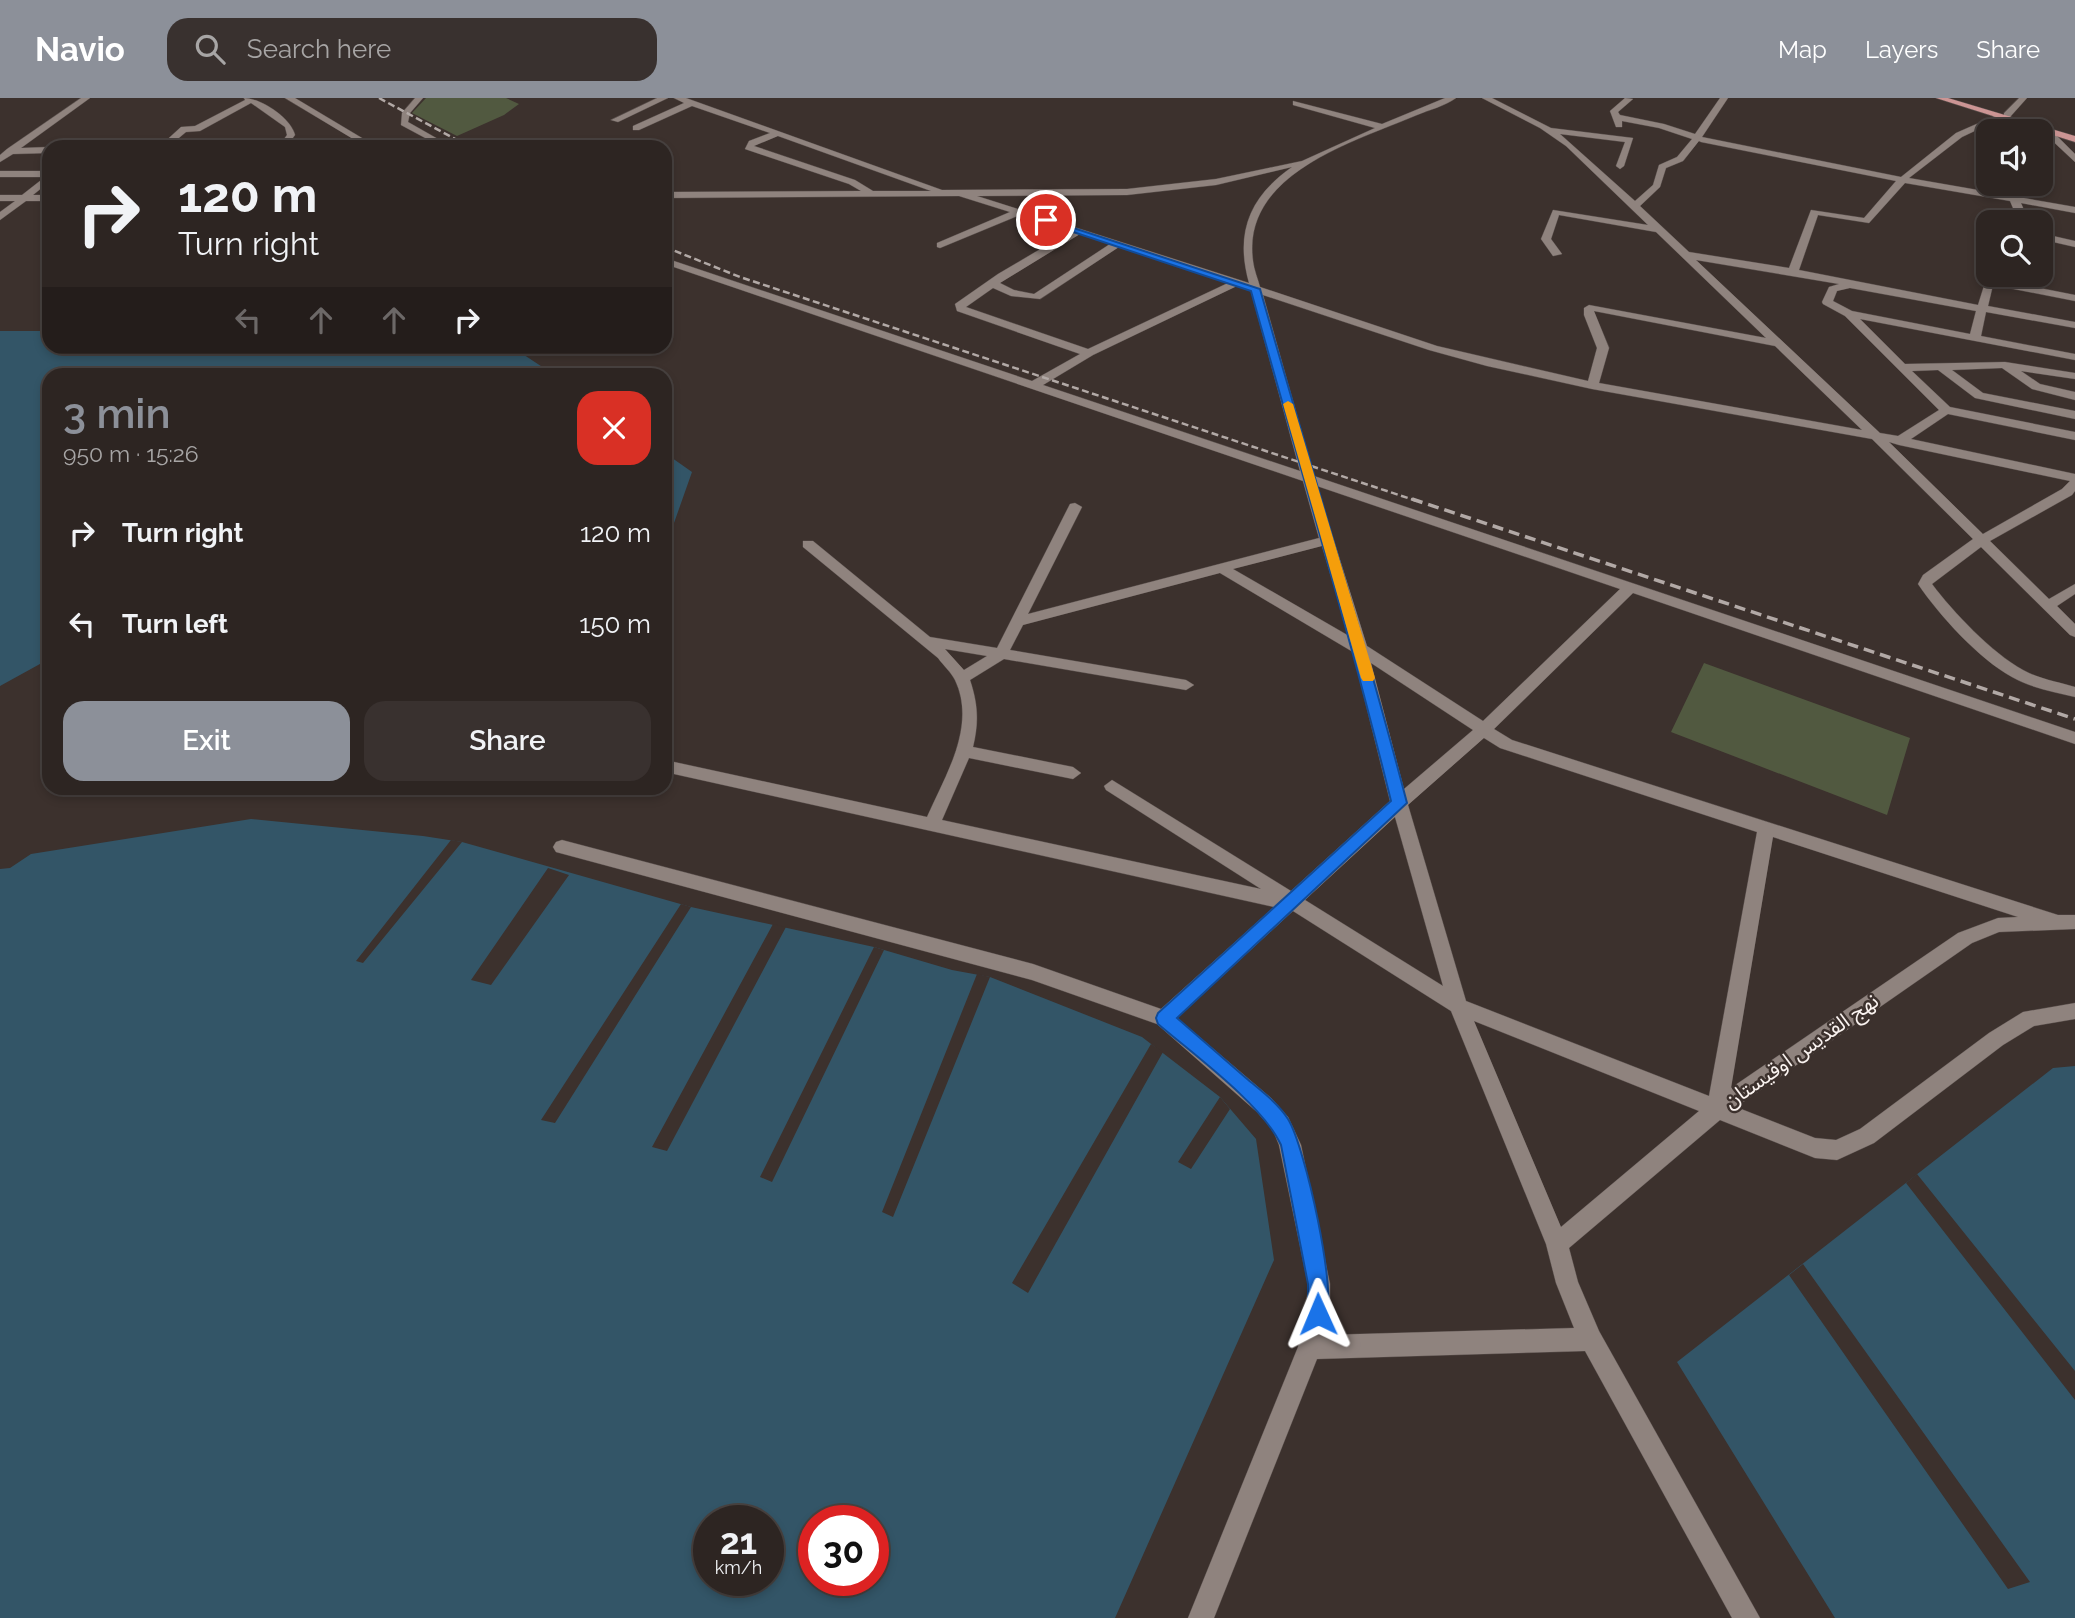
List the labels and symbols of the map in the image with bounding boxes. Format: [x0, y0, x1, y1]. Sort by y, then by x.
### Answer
pin [1016, 190, 1076, 250]
street label: نهج القديس اوقيستان [1718, 988, 1885, 1116]
position arrow [1281, 1277, 1355, 1351]
speed limit sign: 30 [798, 1505, 889, 1596]

